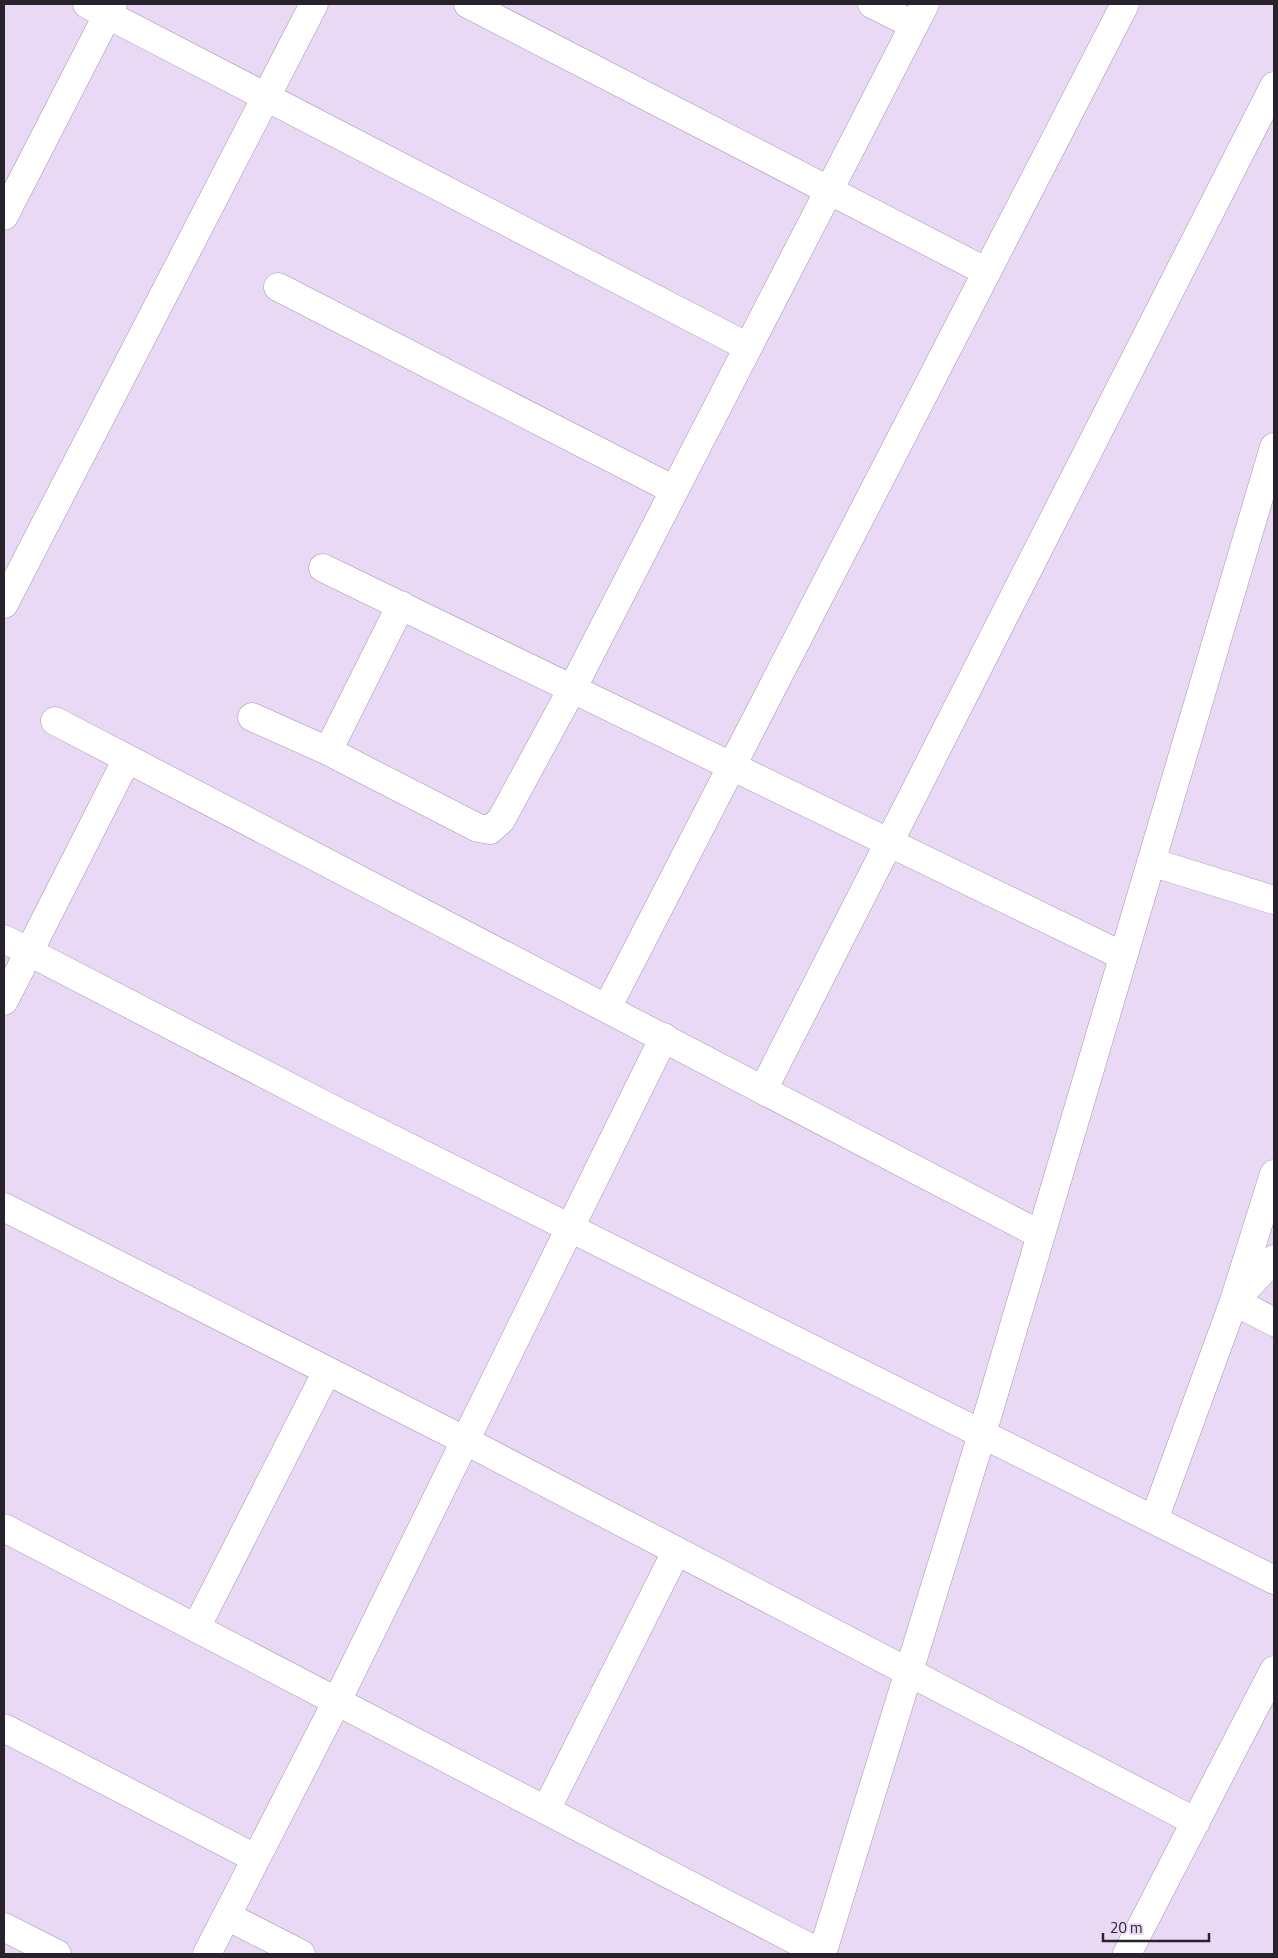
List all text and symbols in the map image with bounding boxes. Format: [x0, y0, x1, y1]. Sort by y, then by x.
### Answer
scale bar [1103, 1910, 1209, 1942]
text: 20 m [1110, 1916, 1143, 1939]

